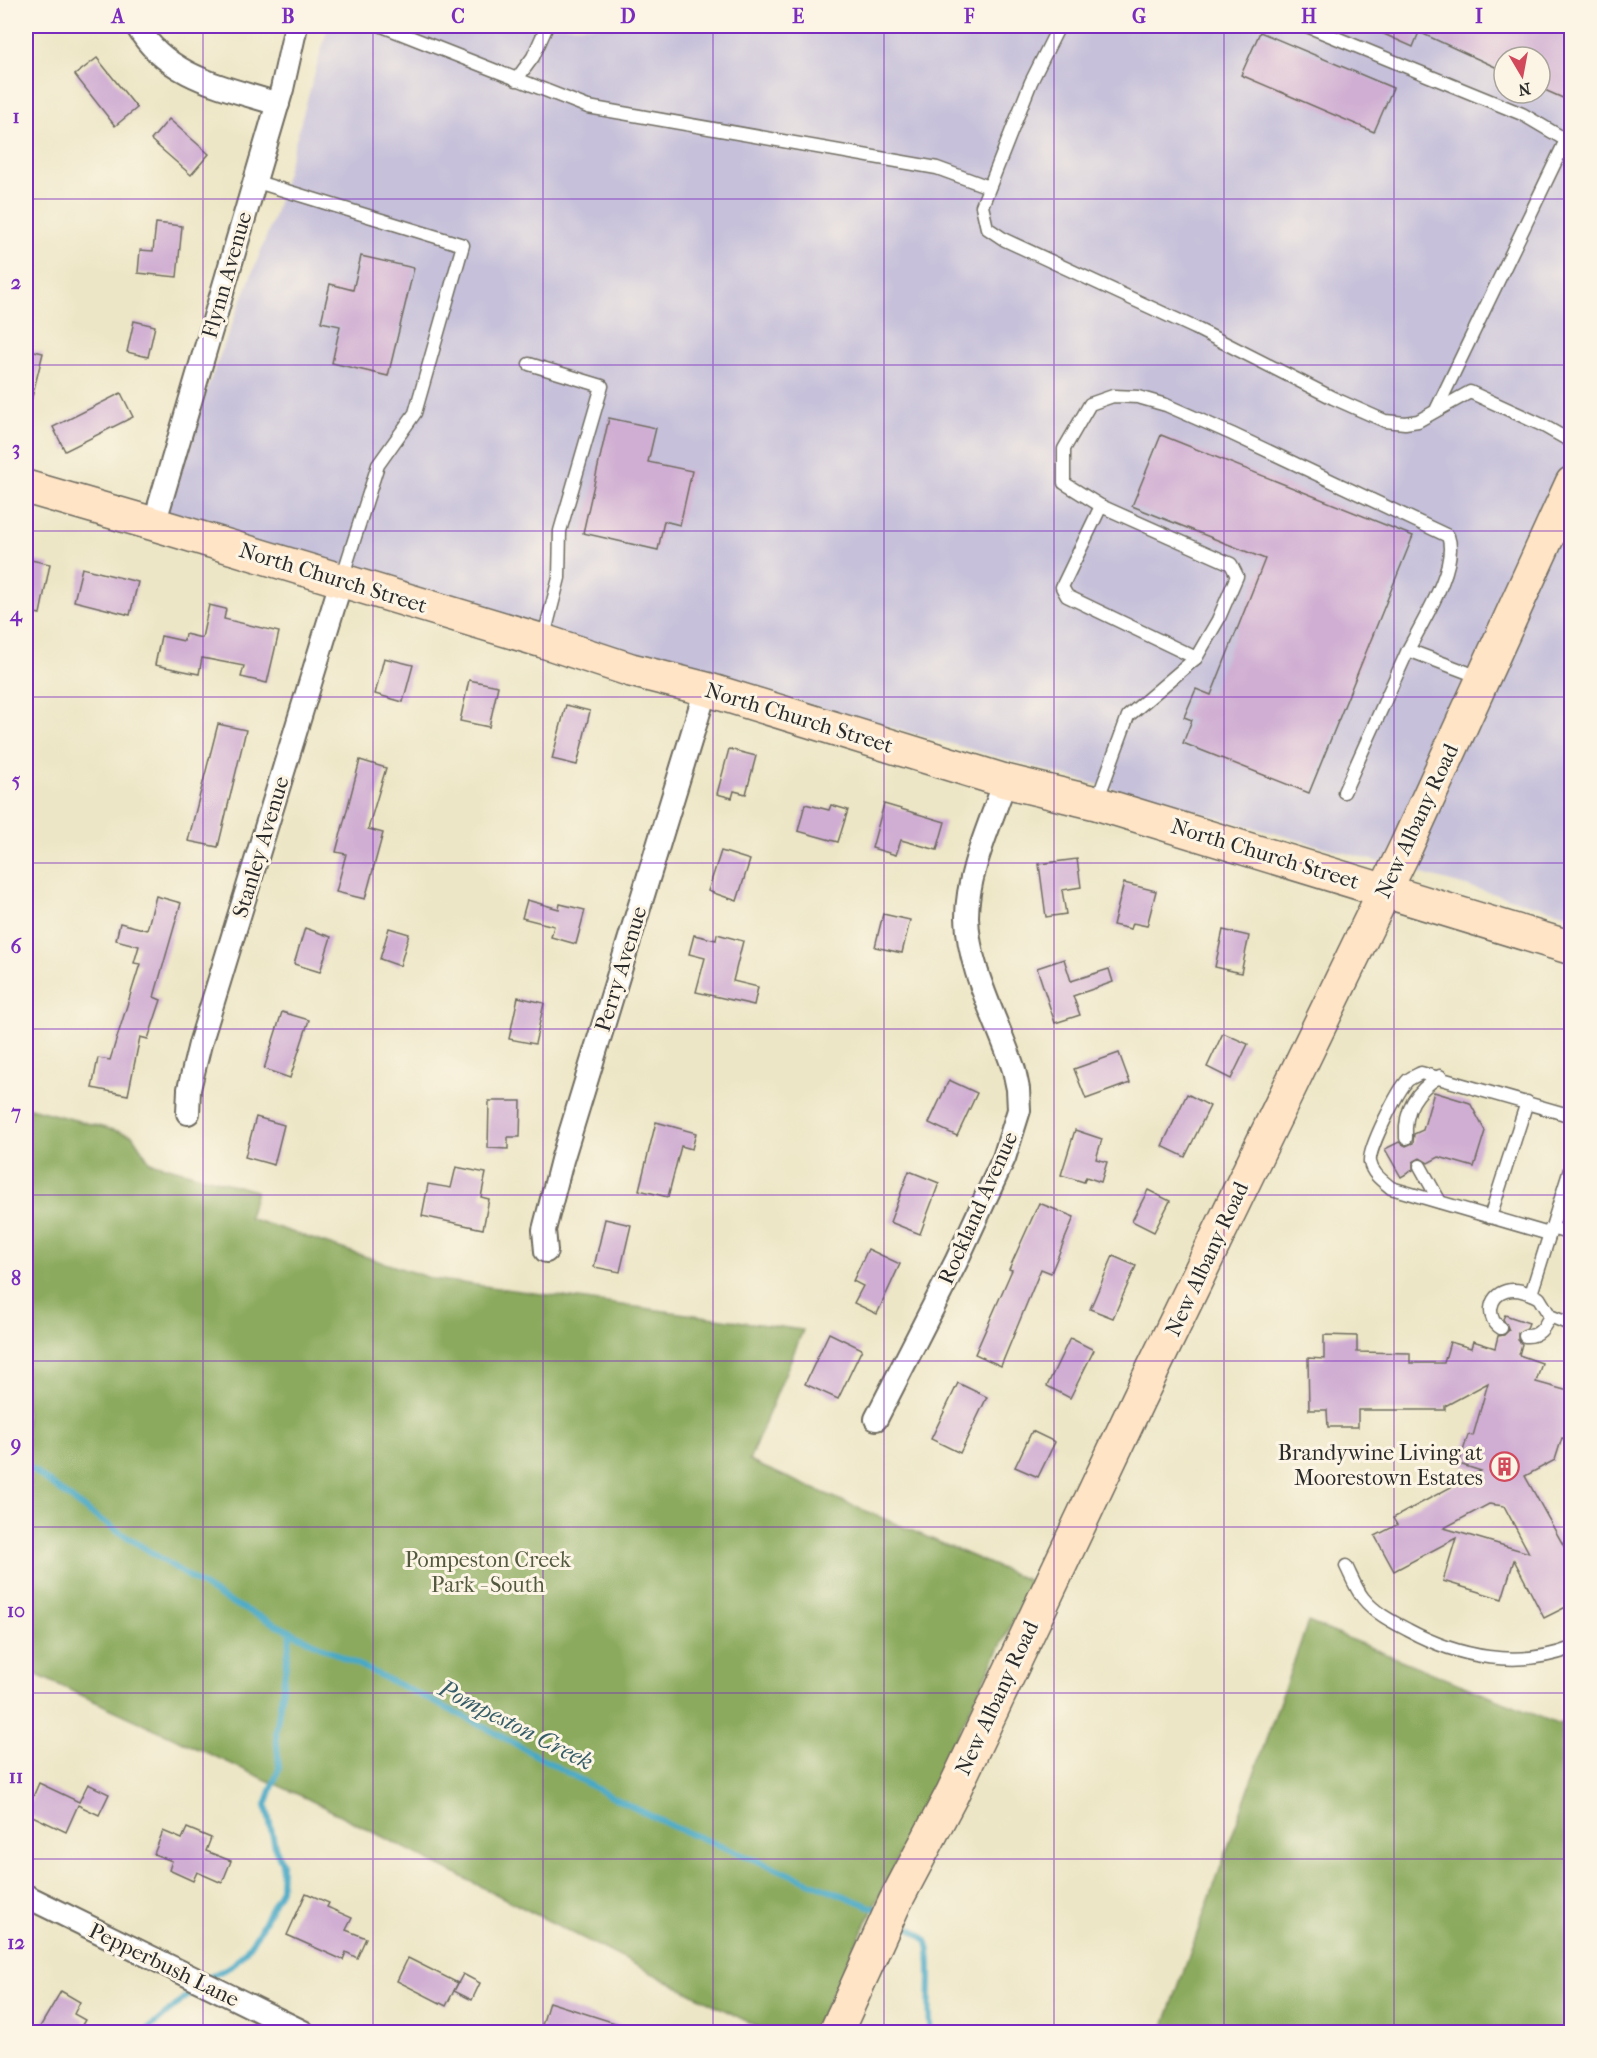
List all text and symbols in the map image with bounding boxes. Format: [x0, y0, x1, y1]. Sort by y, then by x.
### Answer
text: A [110, 5, 126, 28]
text: B [281, 5, 295, 28]
text: C [451, 5, 465, 28]
text: D [620, 5, 636, 28]
text: E [792, 5, 804, 28]
text: F [963, 5, 975, 28]
text: G [1132, 5, 1146, 28]
text: H [1301, 5, 1317, 28]
text: I [1475, 5, 1483, 28]
north arrow [1492, 45, 1552, 105]
text: N [1516, 79, 1532, 100]
text: 1 [12, 105, 20, 128]
street label: Flynn Avenue [197, 209, 258, 341]
text: 2 [11, 271, 21, 294]
text: 3 [12, 437, 20, 460]
street label: North Church Street [236, 537, 430, 619]
text: 4 [9, 603, 23, 627]
street label: North Church Street [702, 677, 896, 759]
street label: New Albany Road [1370, 739, 1465, 902]
text: 5 [12, 769, 21, 792]
street label: Stanley Avenue [227, 773, 295, 921]
street label: North Church Street [1168, 813, 1362, 895]
street label: Perry Avenue [590, 903, 652, 1035]
text: 6 [11, 935, 23, 958]
text: 7 [10, 1101, 21, 1124]
street label: Rockland Avenue [933, 1128, 1023, 1288]
street label: New Albany Road [1160, 1177, 1255, 1340]
text: 8 [11, 1267, 21, 1290]
text: 9 [10, 1433, 21, 1456]
place label: Brandywine Living at Moorestown Estates [1278, 1440, 1483, 1491]
building icon: Brandywine Living at Moorestown Estates [1488, 1450, 1520, 1482]
park label: Pompeston Creek Park - South [405, 1547, 572, 1598]
text: 10 [7, 1599, 25, 1622]
street label: New Albany Road [950, 1616, 1045, 1779]
water label: Pompeston Creek [433, 1674, 598, 1776]
text: 11 [9, 1765, 23, 1788]
street label: Pepperbush Lane [85, 1917, 243, 2013]
text: 12 [7, 1931, 25, 1954]

